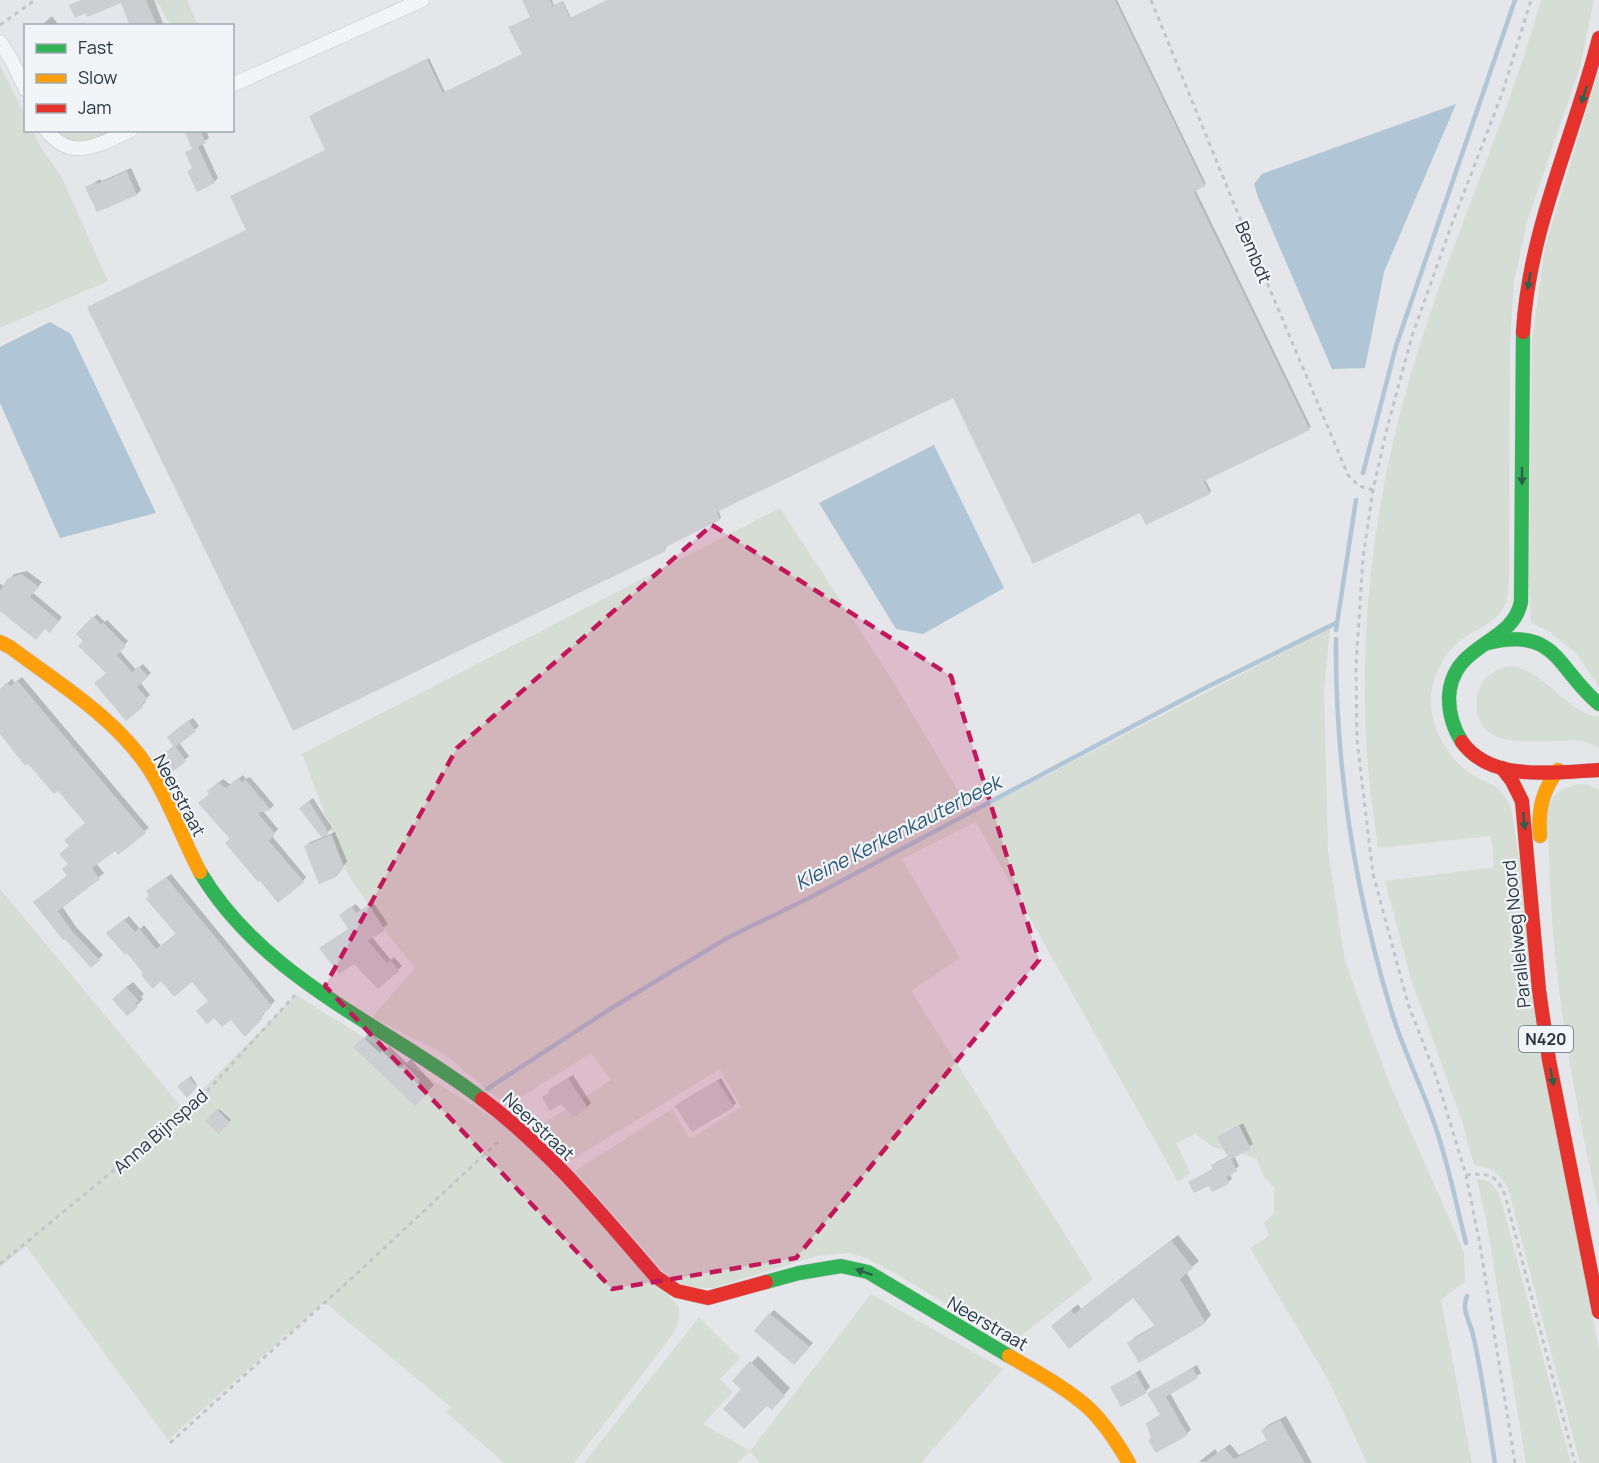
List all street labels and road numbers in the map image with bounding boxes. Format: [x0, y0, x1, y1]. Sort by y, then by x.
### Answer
street label: Bembdt [1230, 217, 1278, 287]
street label: Neerstraat [148, 750, 212, 840]
street label: Parallelweg Noord [1496, 859, 1536, 1009]
road number: N420 [1519, 1026, 1573, 1052]
street label: Anna Bijnspad [108, 1083, 212, 1179]
street label: Neerstraat [498, 1087, 580, 1165]
street label: Neerstraat [943, 1290, 1033, 1356]

